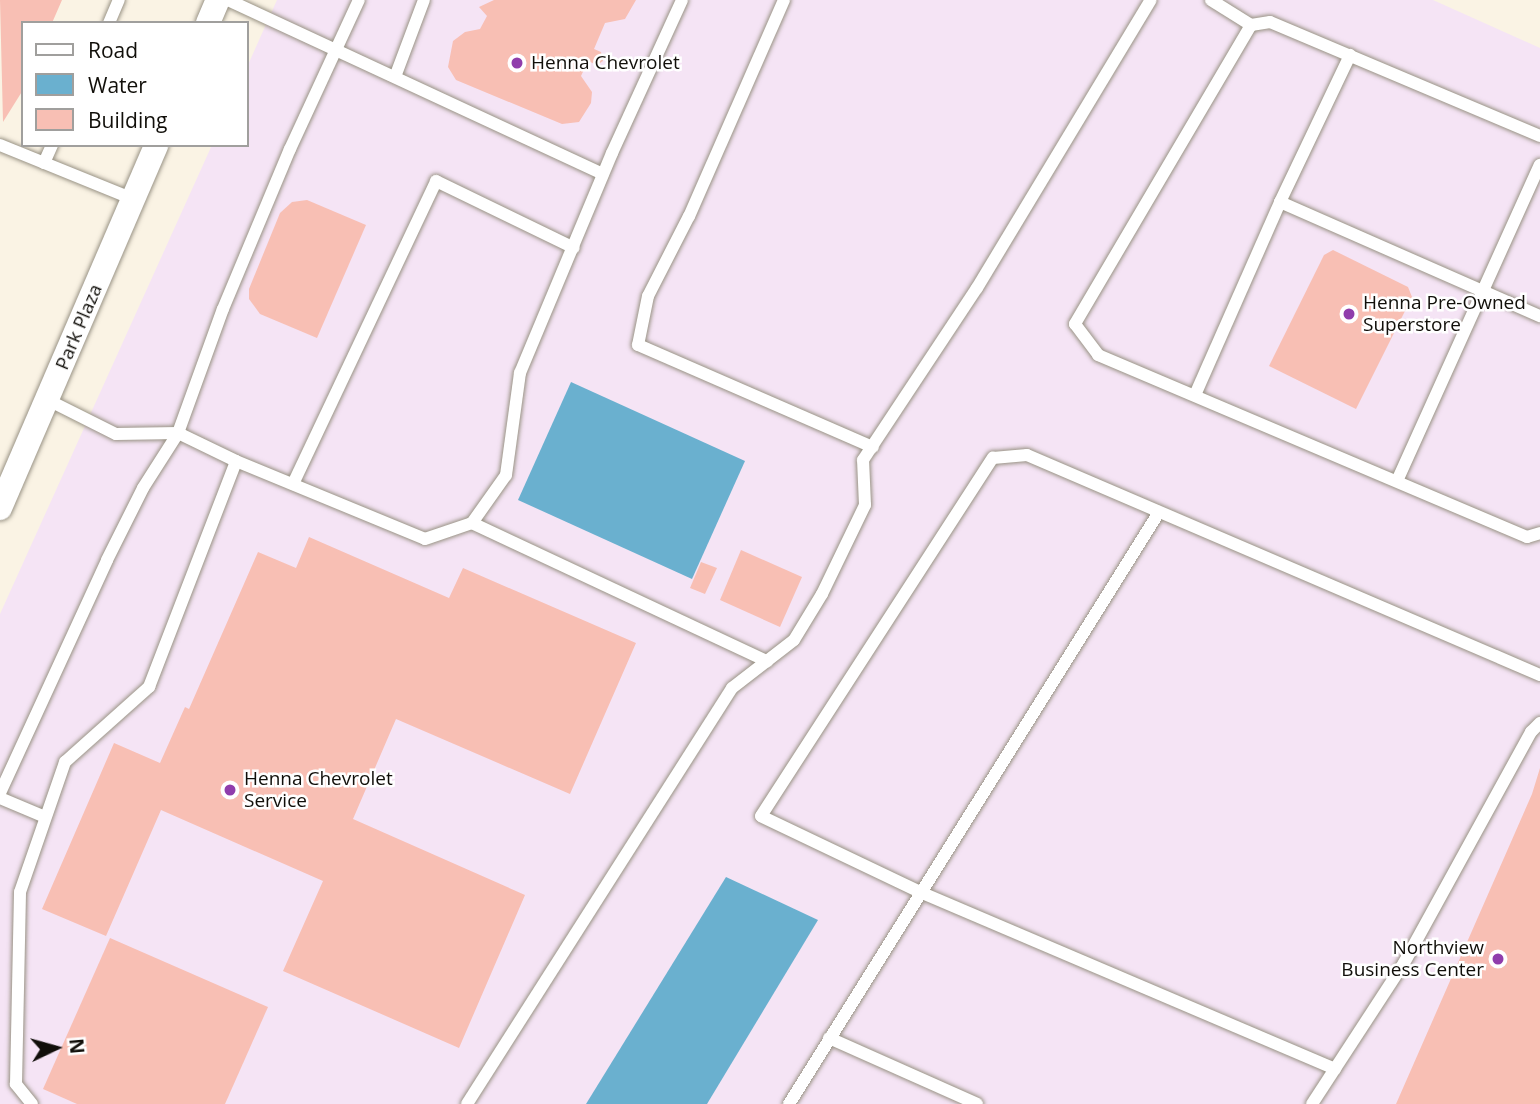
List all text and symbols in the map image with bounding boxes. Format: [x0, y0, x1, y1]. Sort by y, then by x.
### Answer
legend [21, 21, 248, 147]
text: Road [88, 36, 138, 64]
place label: Henna Chevrolet [531, 52, 680, 74]
marker: Henna Chevrolet [509, 55, 525, 71]
text: Water [88, 71, 147, 99]
text: Building [88, 106, 167, 134]
street label: Park Plaza [51, 281, 107, 373]
place label: Henna Pre-Owned Superstore [1363, 292, 1526, 336]
marker: Henna Pre-Owned Superstore [1341, 306, 1357, 322]
place label: Henna Chevrolet Service [244, 768, 393, 812]
marker: Henna Chevrolet Service [222, 782, 238, 798]
place label: Northview Business Center [1341, 937, 1484, 981]
marker: Northview Business Center [1490, 951, 1506, 967]
north arrow [21, 1013, 91, 1083]
text: N [63, 1037, 91, 1055]

